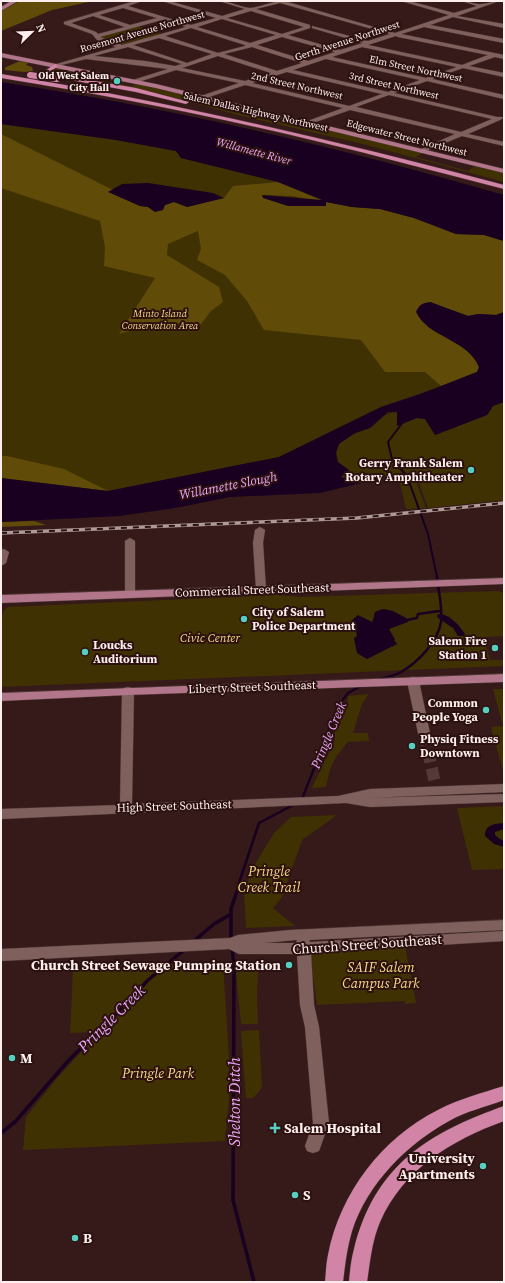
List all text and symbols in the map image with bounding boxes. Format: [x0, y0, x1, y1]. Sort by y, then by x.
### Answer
street label: Rosemont Avenue Northwest [78, 7, 207, 55]
north arrow [12, 12, 52, 52]
street label: Gerth Avenue Northwest [293, 17, 402, 64]
text: N [32, 22, 49, 35]
street label: Elm Street Northwest [368, 52, 464, 85]
place label: Old West Salem City Hall [38, 69, 109, 94]
street label: 2nd Street Northwest [250, 69, 345, 103]
street label: 3rd Street Northwest [348, 69, 441, 102]
marker: Old West Salem City Hall [112, 76, 122, 86]
street label: Salem Dallas Highway Northwest [183, 89, 330, 135]
street label: Edgewater Street Northwest [345, 116, 469, 159]
water label: Willamette River [215, 134, 294, 169]
park label: Minto Island Conservation Area [122, 307, 199, 332]
place label: Gerry Frank Salem Rotary Amphitheater [345, 455, 463, 485]
marker: Gerry Frank Salem Rotary Amphitheater [466, 465, 476, 475]
water label: Willamette Slough [178, 468, 278, 503]
street label: Commercial Street Southeast [175, 579, 330, 601]
place label: City of Salem Police Department [252, 604, 356, 634]
marker: City of Salem Police Department [239, 614, 249, 624]
park label: Civic Center [180, 630, 241, 646]
place label: Salem Fire Station 1 [428, 633, 487, 663]
place label: Loucks Auditorium [93, 637, 158, 667]
marker: Salem Fire Station 1 [490, 643, 500, 653]
marker: Loucks Auditorium [80, 647, 90, 657]
street label: Liberty Street Southeast [188, 677, 316, 697]
place label: Common People Yoga [412, 695, 479, 725]
water label: Pringle Creek [306, 698, 351, 772]
marker: Common People Yoga [481, 705, 491, 715]
place label: Physiq Fitness Downtown [420, 731, 499, 761]
marker: Physiq Fitness Downtown [407, 741, 417, 751]
street label: High Street Southeast [116, 796, 232, 816]
park label: Pringle Creek Trail [238, 861, 300, 897]
street label: Church Street Southeast [292, 929, 443, 959]
place label: Church Street Sewage Pumping Station [31, 955, 281, 975]
park label: SAIF Salem Campus Park [342, 957, 420, 993]
marker: Church Street Sewage Pumping Station [284, 960, 294, 970]
water label: Pringle Creek [72, 979, 150, 1057]
place label: M [20, 1048, 33, 1068]
marker: M [7, 1053, 17, 1063]
water label: Shelton Ditch [223, 1057, 245, 1147]
park label: Pringle Park [121, 1063, 194, 1083]
place label: Salem Hospital [284, 1118, 381, 1138]
marker: Salem Hospital [269, 1122, 281, 1134]
place label: University Apartments [398, 1148, 476, 1184]
marker: University Apartments [478, 1161, 488, 1171]
place label: S [303, 1185, 311, 1205]
marker: S [290, 1190, 300, 1200]
place label: B [83, 1228, 92, 1248]
marker: B [70, 1233, 80, 1243]

